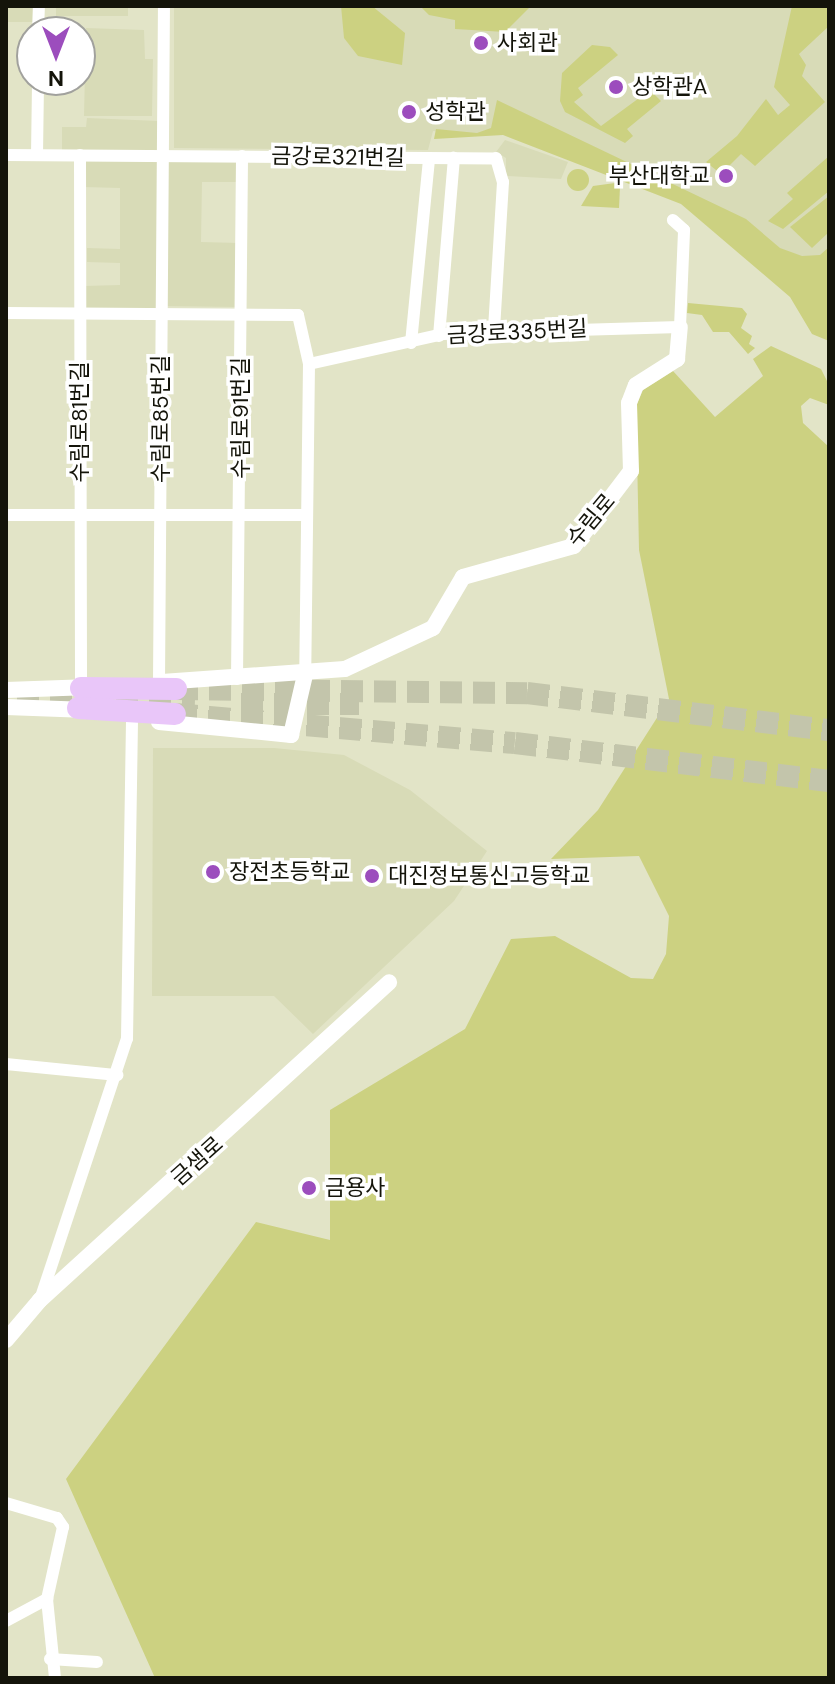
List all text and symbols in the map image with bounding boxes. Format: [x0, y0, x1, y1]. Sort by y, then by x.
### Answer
north arrow [16, 16, 96, 96]
place label: 사회관 [497, 30, 558, 56]
marker: 사회관 [472, 34, 490, 52]
text: N [48, 64, 64, 93]
place label: 상학관A [632, 74, 707, 100]
marker: 상학관A [607, 78, 625, 96]
place label: 성학관 [425, 99, 486, 125]
marker: 성학관 [400, 103, 418, 121]
street label: 금강로321번길 [271, 143, 405, 171]
place label: 부산대학교 [609, 163, 710, 189]
marker: 부산대학교 [717, 167, 735, 185]
street label: 금강로335번길 [446, 315, 588, 349]
street label: 수림로85번길 [148, 355, 174, 483]
street label: 수림로91번길 [228, 357, 254, 479]
street label: 수림로81번길 [67, 362, 93, 482]
street label: 수림로 [561, 488, 621, 552]
place label: 장전초등학교 [229, 859, 350, 885]
marker: 장전초등학교 [204, 863, 222, 881]
place label: 대진정보통신고등학교 [388, 863, 590, 889]
marker: 대진정보통신고등학교 [363, 867, 381, 885]
street label: 금샘로 [166, 1131, 228, 1191]
place label: 금용사 [325, 1175, 386, 1201]
marker: 금용사 [300, 1179, 318, 1197]

